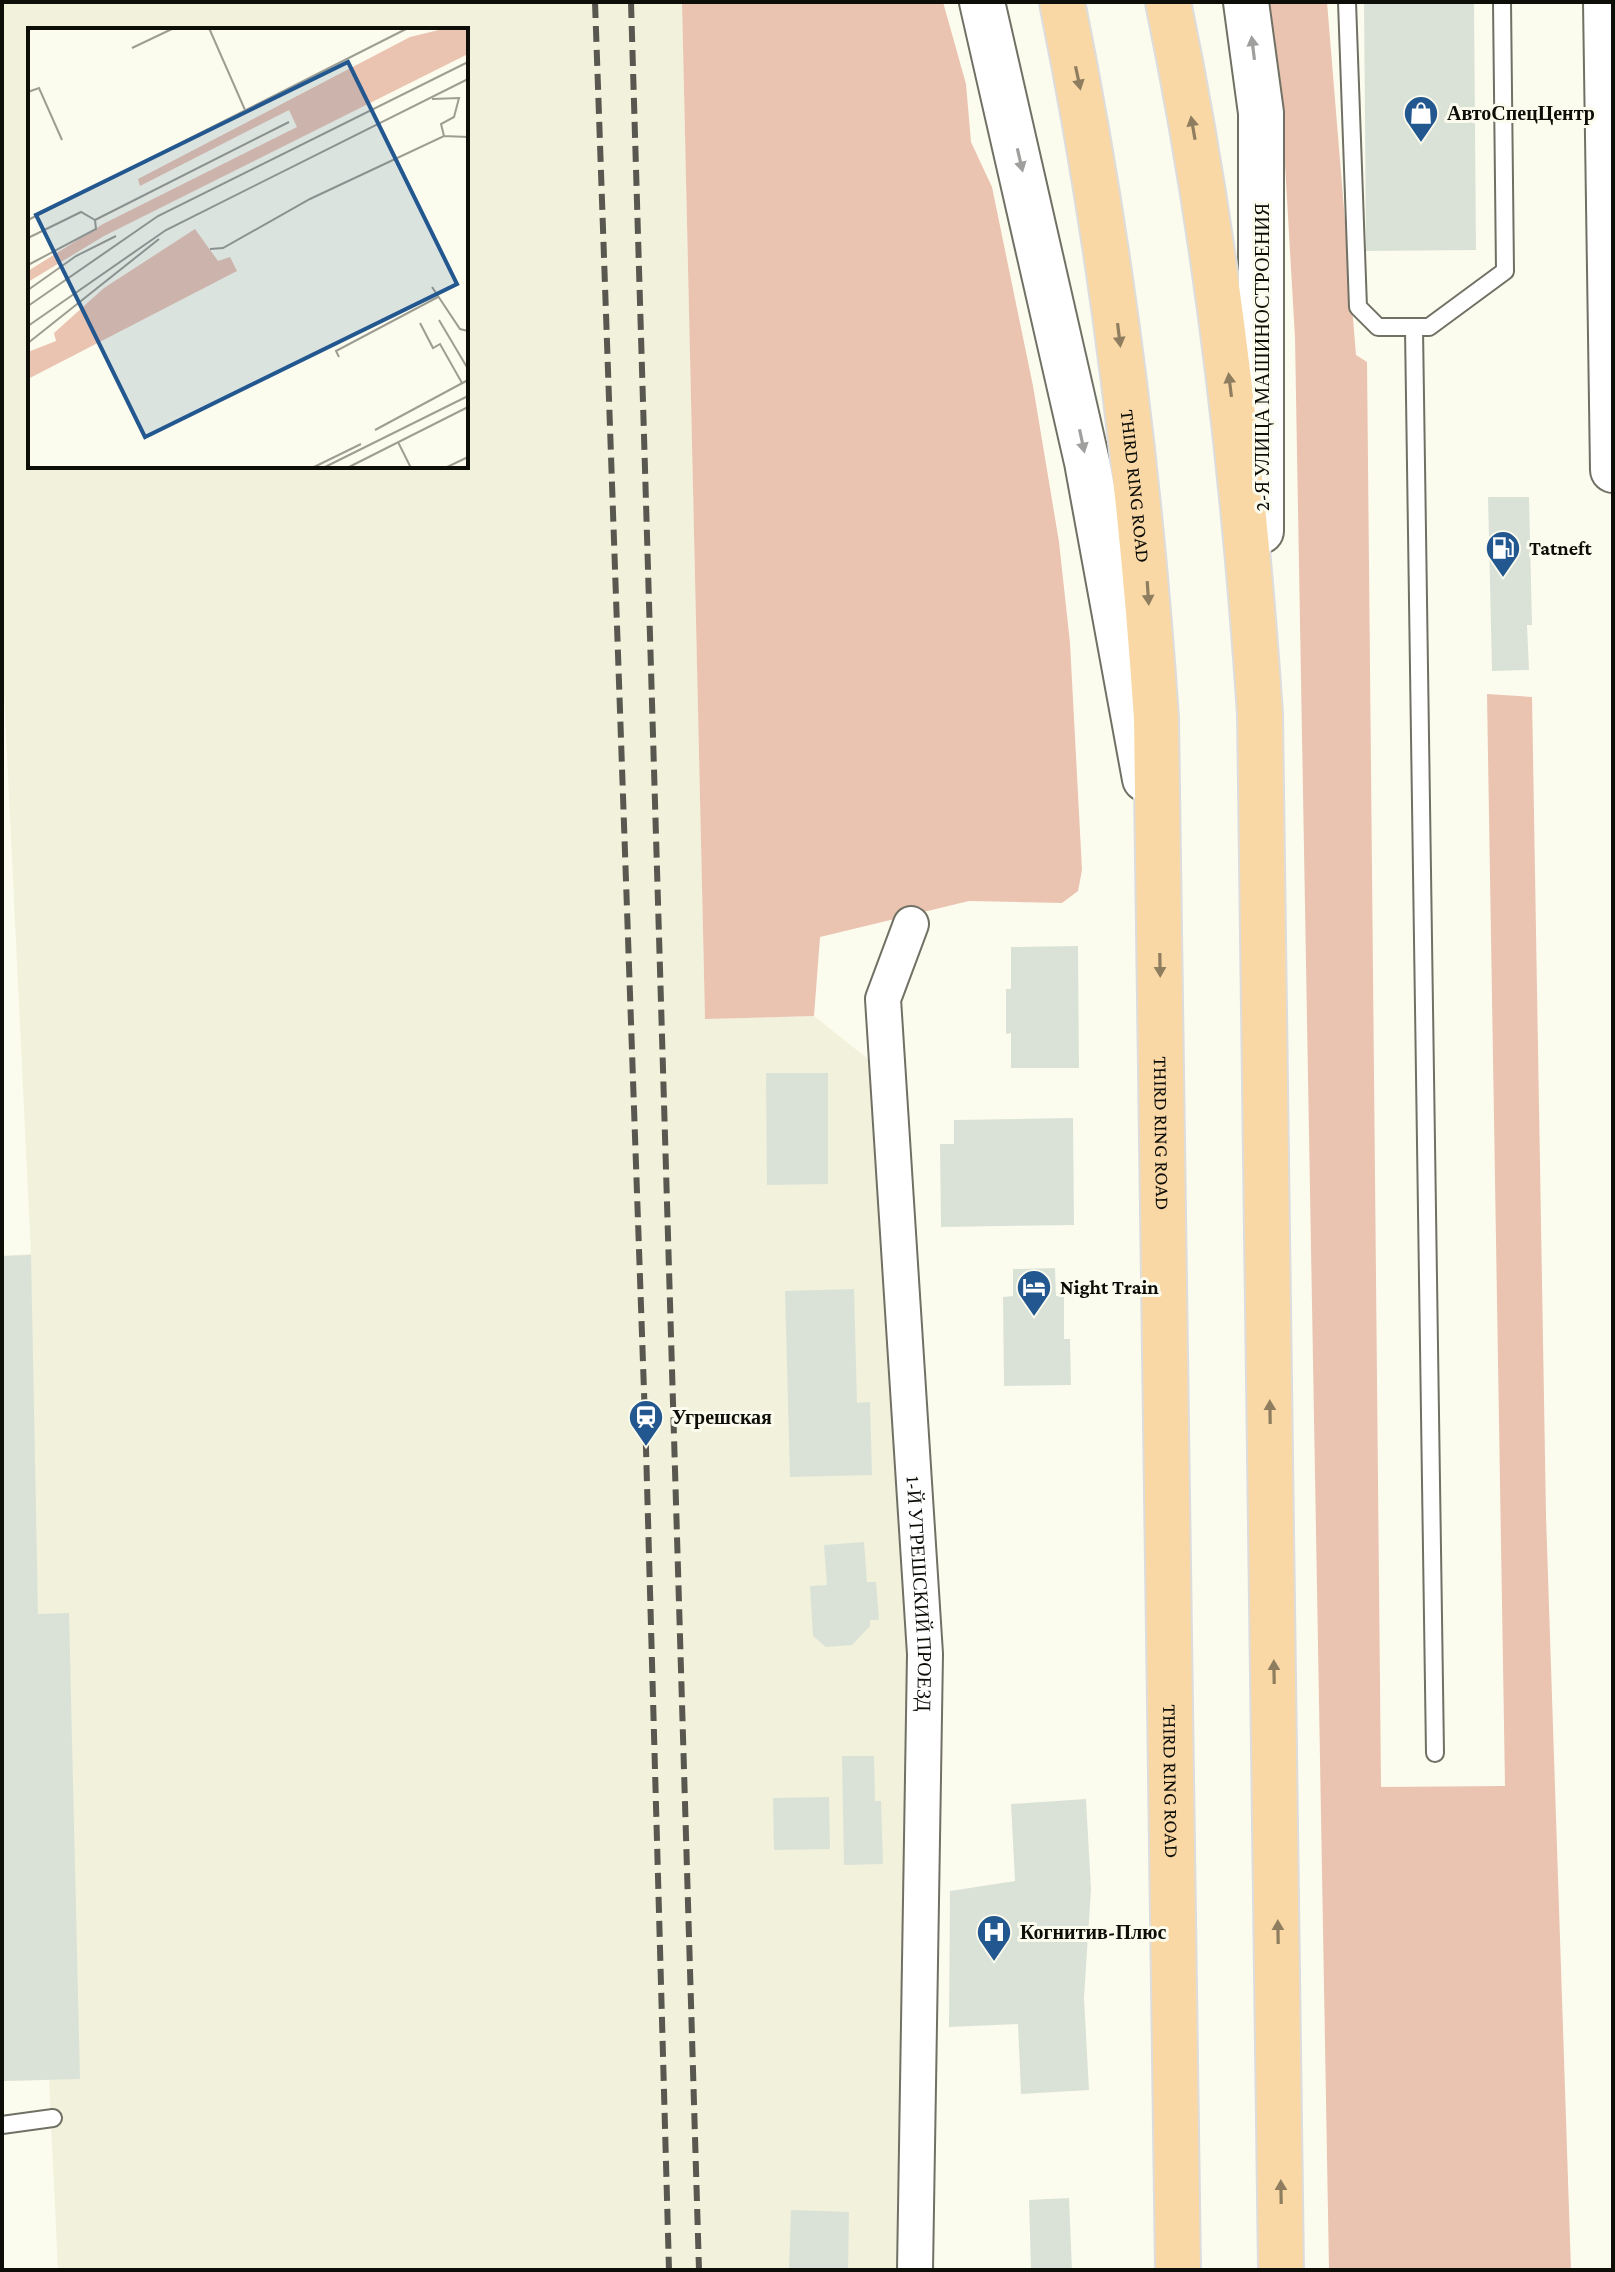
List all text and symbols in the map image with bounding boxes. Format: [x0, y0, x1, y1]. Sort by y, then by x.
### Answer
inset map [28, 28, 468, 468]
one-way arrow [1246, 35, 1259, 60]
one-way arrow [1072, 66, 1084, 91]
shop icon: АвтоСпецЦентр [1402, 94, 1440, 144]
place label: АвтоСпецЦентр [1447, 102, 1595, 125]
one-way arrow [1187, 115, 1199, 140]
one-way arrow [1014, 147, 1026, 172]
street label: 2-Я УЛИЦА МАШИНОСТРОЕНИЯ [1251, 203, 1274, 511]
one-way arrow [1113, 323, 1126, 348]
one-way arrow [1223, 372, 1236, 397]
street label: THIRD RING ROAD [1116, 408, 1155, 564]
one-way arrow [1076, 428, 1089, 453]
fuel station icon: Tatneft [1484, 529, 1522, 579]
place label: Tatneft [1529, 537, 1592, 559]
one-way arrow [1142, 581, 1155, 606]
one-way arrow [1154, 953, 1166, 978]
street label: THIRD RING ROAD [1150, 1056, 1174, 1210]
hotel icon: Night Train [1015, 1268, 1053, 1318]
place label: Night Train [1060, 1276, 1159, 1298]
station icon: Угрешская [627, 1398, 665, 1448]
one-way arrow [1264, 1399, 1277, 1424]
place label: Угрешская [672, 1406, 772, 1429]
street label: 1-Й УГРЕШСКИЙ ПРОЕЗД [903, 1475, 936, 1712]
one-way arrow [1268, 1659, 1280, 1684]
street label: THIRD RING ROAD [1159, 1704, 1183, 1858]
hospital icon: Когнитив-Плюс [975, 1913, 1013, 1963]
one-way arrow [1272, 1919, 1284, 1944]
place label: Когнитив-Плюс [1020, 1921, 1167, 1943]
one-way arrow [1274, 2179, 1287, 2204]

